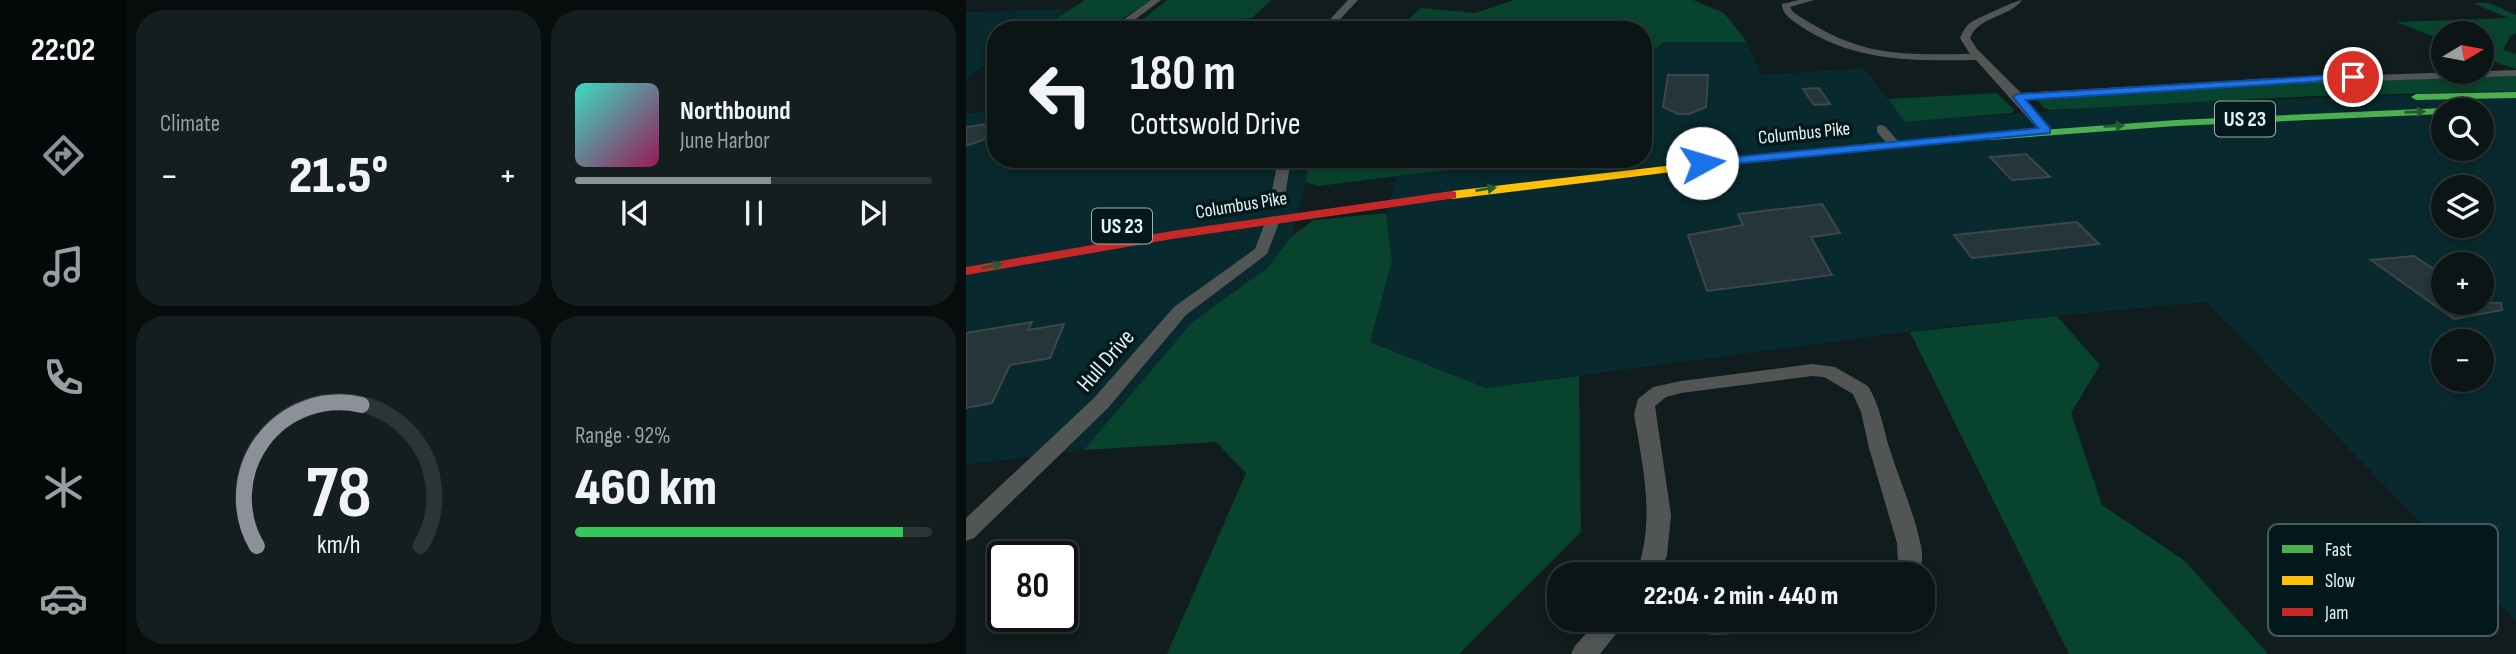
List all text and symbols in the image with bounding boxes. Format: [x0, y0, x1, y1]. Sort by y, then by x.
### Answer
north arrow [2431, 21, 2494, 84]
map controls [2431, 21, 2494, 392]
text: 22:02 [31, 31, 95, 70]
text: 180 m [1130, 45, 1236, 104]
pin [2323, 47, 2383, 107]
icon: left [1015, 49, 1106, 140]
icon: arrive [2334, 58, 2372, 96]
text: Northbound [680, 96, 791, 127]
button: search [2431, 98, 2494, 161]
road number: US 23 [2215, 102, 2275, 136]
text: Cottswold Drive [1130, 105, 1301, 144]
one-way arrow [2404, 106, 2426, 117]
text: Climate [160, 110, 220, 138]
street label: Columbus Pike [1757, 117, 1851, 150]
one-way arrow [2104, 120, 2126, 131]
position arrow [1665, 126, 1739, 200]
text: June Harbor [680, 127, 770, 155]
icon: directions [39, 131, 88, 180]
text: 21.5° [289, 145, 388, 208]
text: − [160, 154, 179, 199]
text: + [498, 154, 517, 199]
button: layers [2431, 175, 2494, 238]
one-way arrow [1475, 183, 1497, 194]
street label: Columbus Pike [1194, 187, 1289, 224]
icon: previous [616, 194, 654, 232]
icon: pause [735, 194, 773, 232]
icon: next [854, 194, 892, 232]
road number: US 23 [1092, 208, 1152, 244]
icon: music [39, 242, 88, 291]
button: + [2431, 252, 2494, 315]
one-way arrow [981, 260, 1003, 271]
street label: Hull Drive [1071, 324, 1140, 398]
button: − [2431, 329, 2494, 392]
icon: phone [39, 353, 88, 402]
text: Range · 92% [575, 422, 671, 450]
text: 78 [306, 450, 371, 538]
text: 460 km [575, 457, 717, 520]
icon: climate [39, 463, 88, 512]
legend [2268, 524, 2498, 636]
text: km/h [317, 530, 360, 561]
text: Fast [2325, 539, 2352, 562]
speed limit sign: 80 [987, 541, 1078, 632]
text: Slow [2325, 570, 2355, 593]
icon: car [39, 574, 88, 623]
text: 22:04 · 2 min · 440 m [1644, 581, 1838, 612]
text: Jam [2324, 602, 2348, 625]

